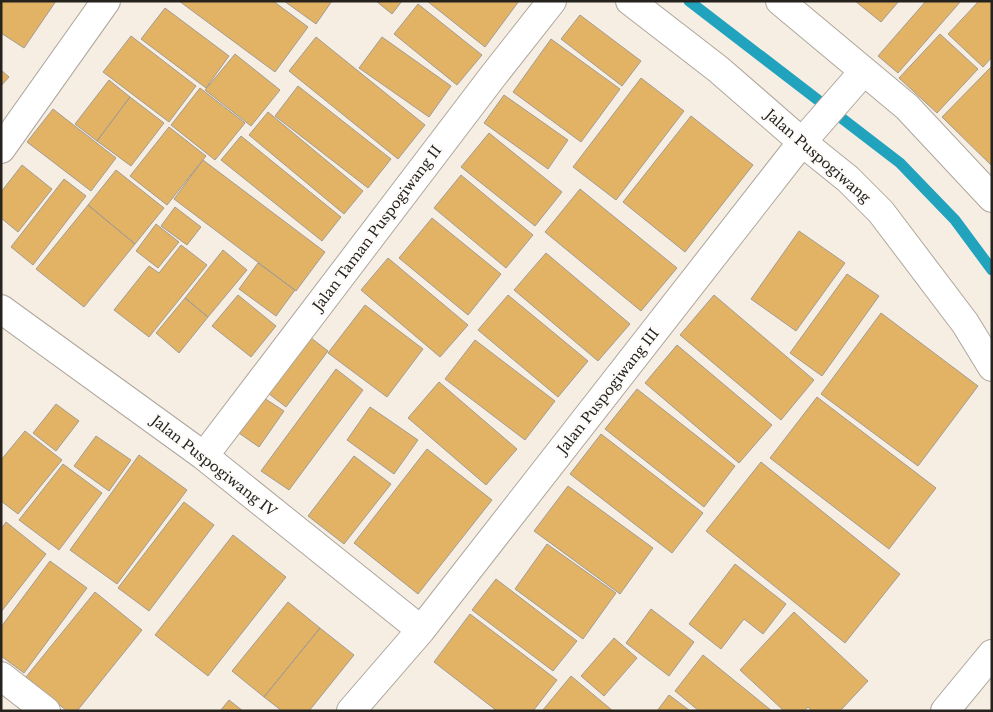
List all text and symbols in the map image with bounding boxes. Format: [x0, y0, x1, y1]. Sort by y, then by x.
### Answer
street label: Jalan Puspogiwang [760, 104, 875, 207]
street label: Jalan Taman Puspogiwang II [308, 142, 445, 316]
street label: Jalan Puspogiwang III [552, 324, 663, 459]
street label: Jalan Puspogiwang IV [146, 410, 281, 521]

